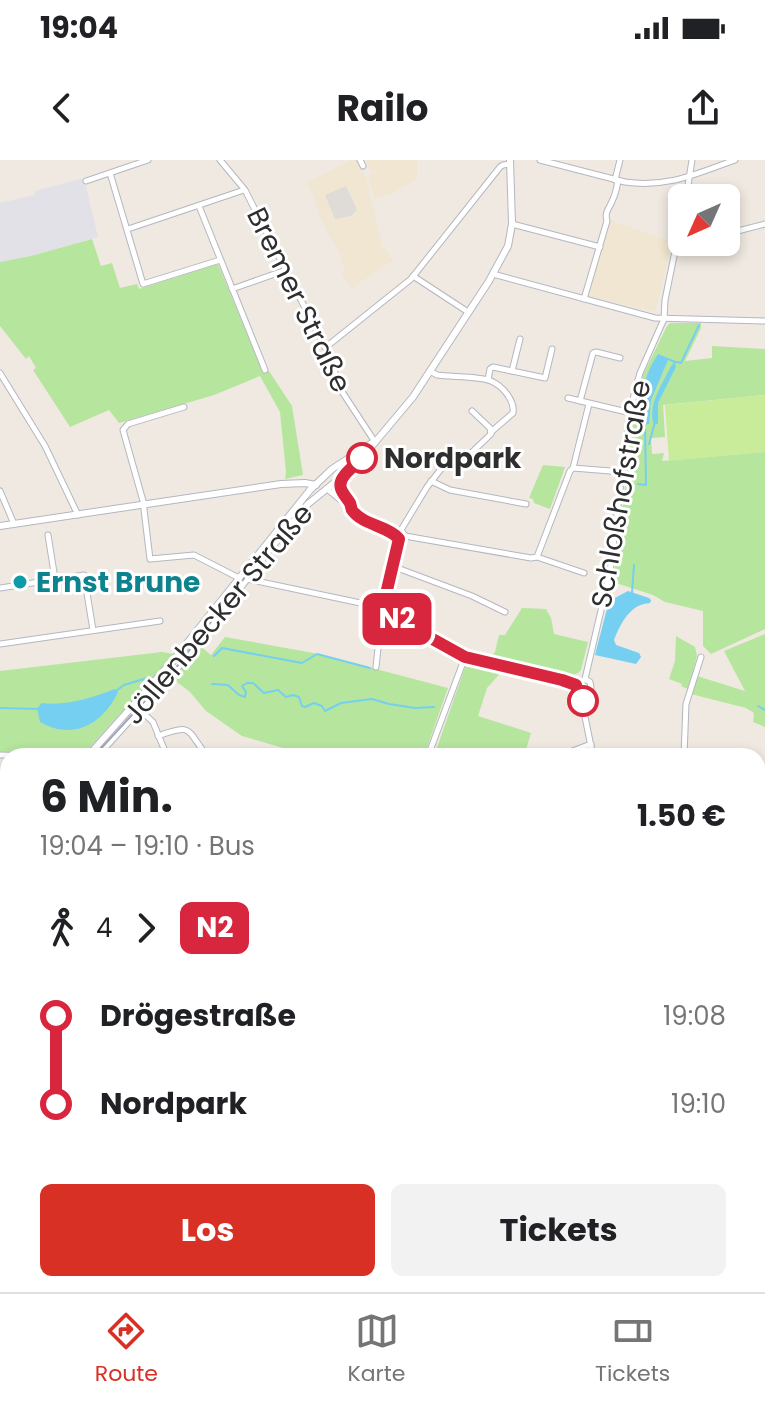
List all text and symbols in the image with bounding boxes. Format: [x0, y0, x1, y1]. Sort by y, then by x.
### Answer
text: 19:04 [40, 6, 118, 49]
text: Railo [336, 83, 429, 134]
icon: back [40, 86, 84, 130]
icon: share [681, 86, 725, 130]
north arrow [668, 184, 740, 256]
map controls [668, 184, 740, 256]
street label: Bremer Straße [237, 201, 361, 399]
street label: Schloßhofstraße [582, 377, 660, 611]
place label: Nordpark [384, 439, 522, 478]
marker: Nordpark [347, 443, 377, 473]
street label: Jöllenbecker Straße [114, 495, 322, 733]
place label: Ernst Brune [36, 563, 200, 602]
marker: Ernst Brune [11, 573, 29, 591]
line badge: N2 [361, 593, 433, 645]
text: N2 [378, 599, 416, 638]
unlabelled marker [568, 686, 598, 716]
text: 6 Min. [40, 766, 173, 827]
text: 1.50 € [637, 794, 726, 837]
text: 19:04 – 19:10 · Bus [40, 828, 255, 864]
icon: walk [40, 906, 84, 950]
icon: forward [124, 906, 168, 950]
text: N2 [196, 908, 233, 947]
text: 4 [96, 910, 112, 946]
text: Drögestraße [100, 994, 296, 1037]
text: 19:08 [663, 998, 726, 1034]
text: Nordpark [100, 1082, 247, 1125]
text: 19:10 [671, 1086, 726, 1122]
button: Los [40, 1184, 375, 1276]
button: Tickets [391, 1184, 726, 1276]
tab: Route [95, 1309, 158, 1390]
tab: Karte [348, 1309, 405, 1390]
tab: Tickets [595, 1309, 670, 1390]

